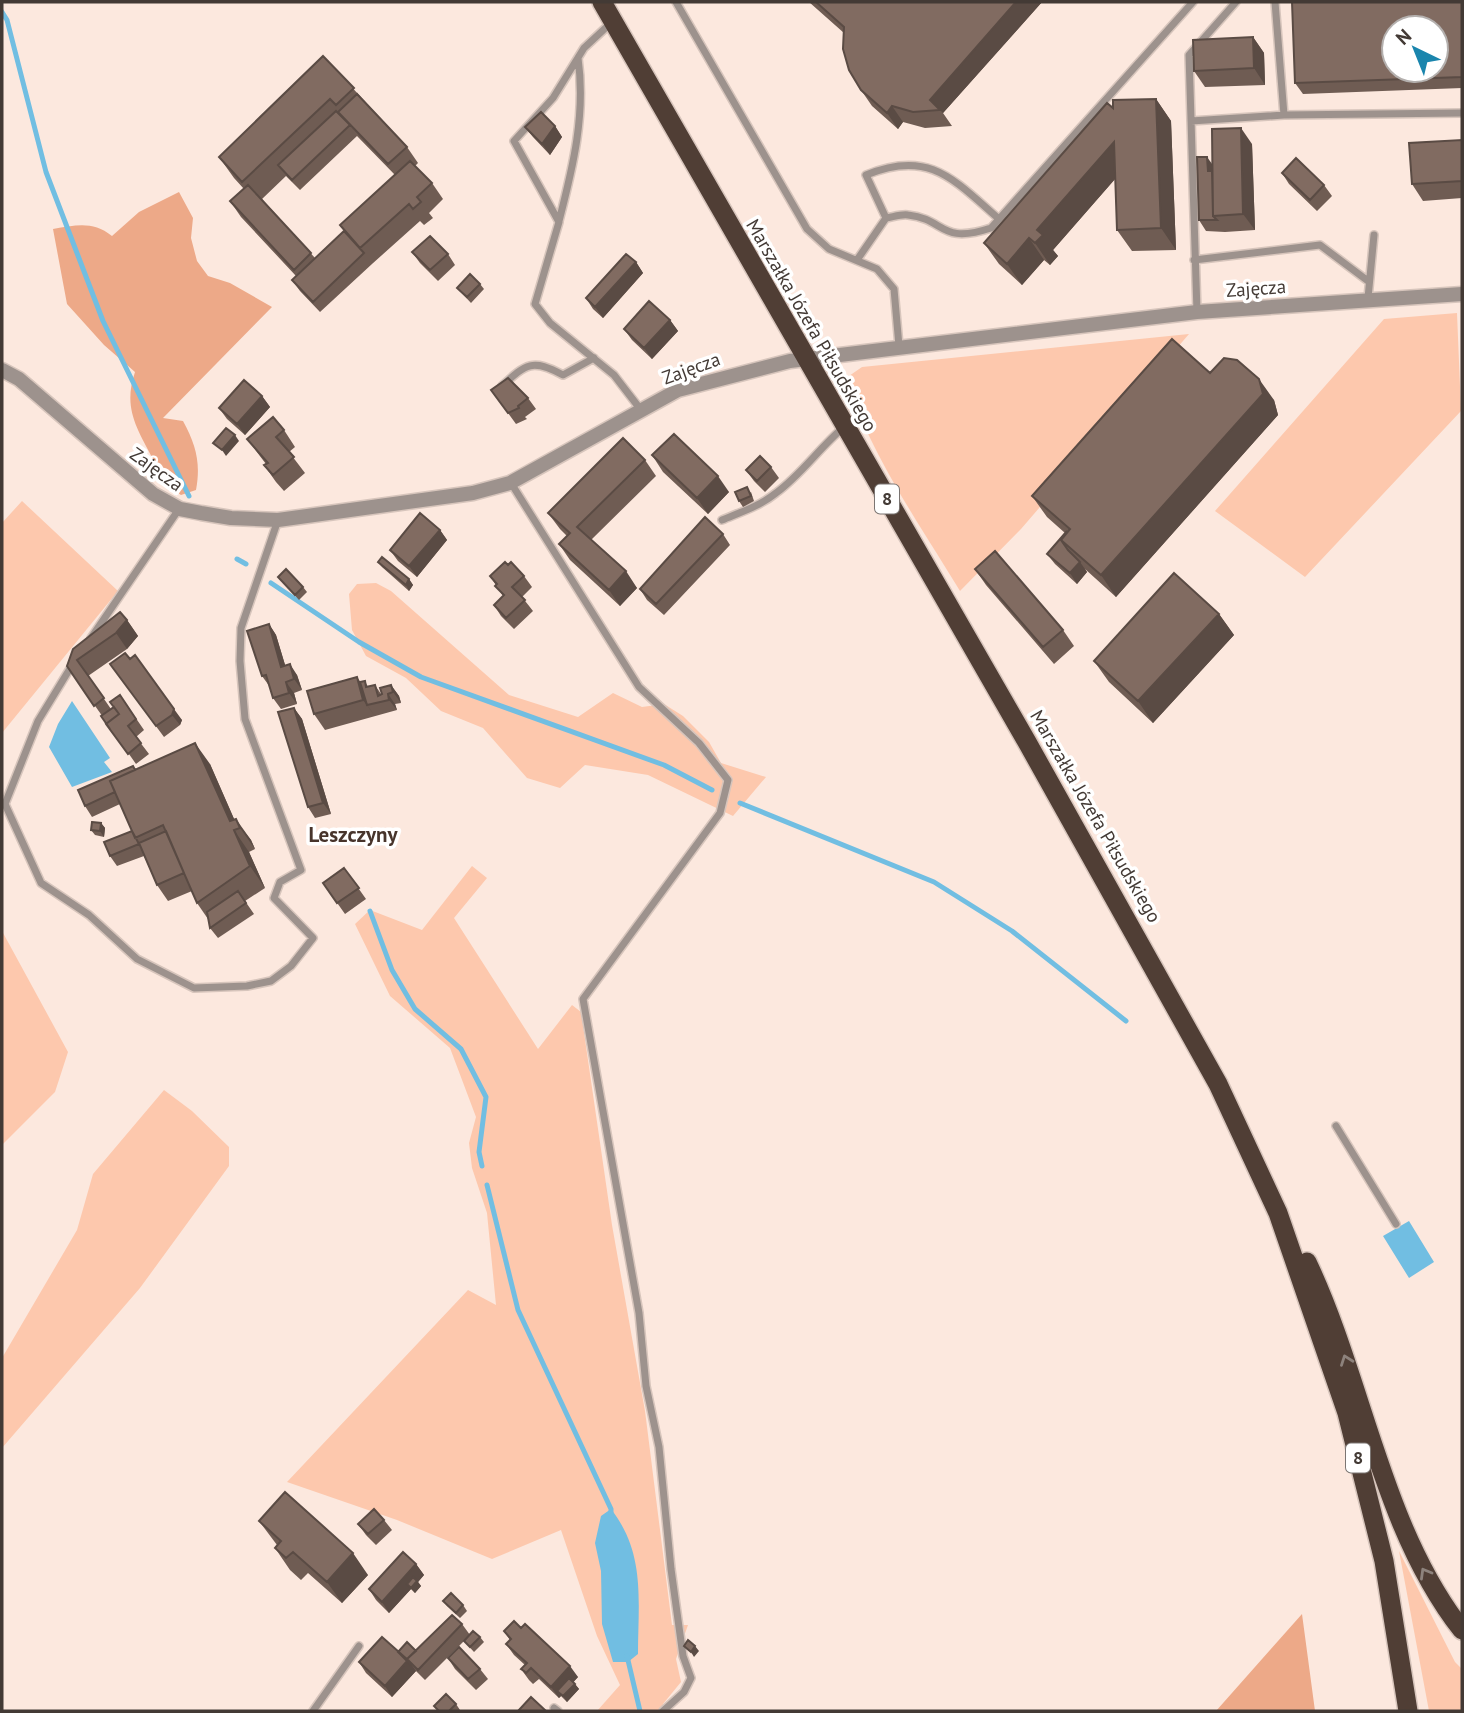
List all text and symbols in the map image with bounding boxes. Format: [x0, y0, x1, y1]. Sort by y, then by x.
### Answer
north arrow [1380, 14, 1450, 84]
text: N [1391, 24, 1416, 50]
street label: Marszałka Józefa Piłsudskiego [741, 214, 883, 436]
street label: Zajęcza [1225, 274, 1287, 302]
street label: Zajęcza [659, 346, 723, 390]
street label: Zajęcza [126, 442, 188, 496]
road number: 8 [875, 485, 899, 514]
street label: Marszałka Józefa Piłsudskiego [1025, 705, 1167, 927]
district label: Leszczyny [308, 821, 399, 848]
one-way arrow [1340, 1354, 1354, 1366]
road number: 8 [1346, 1443, 1370, 1472]
one-way arrow [1420, 1568, 1433, 1580]

